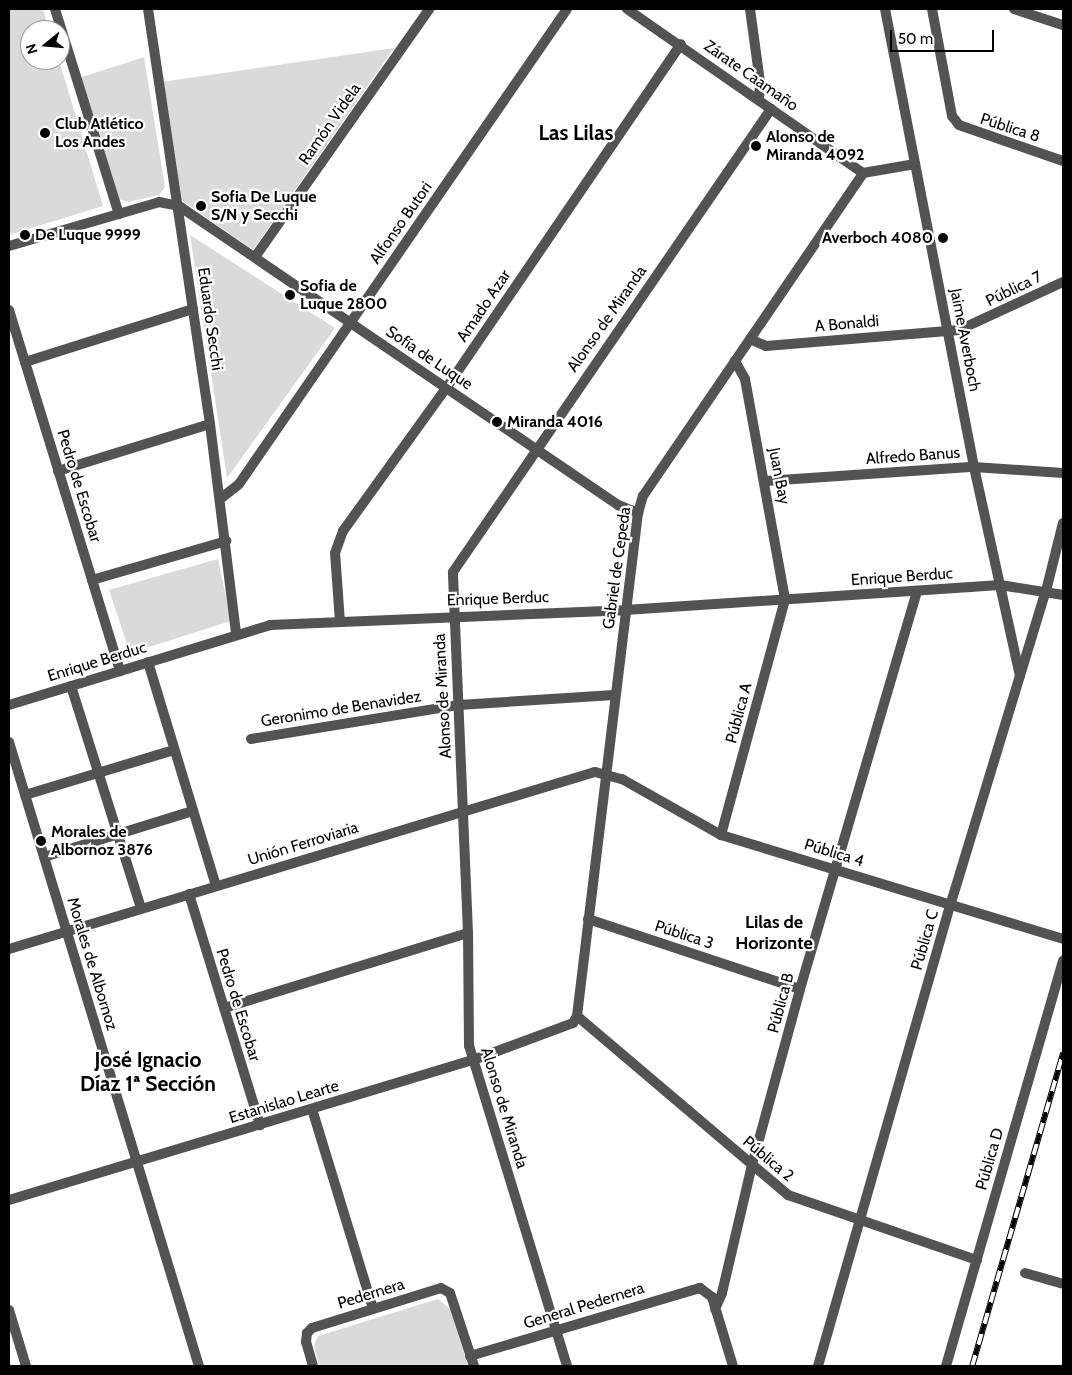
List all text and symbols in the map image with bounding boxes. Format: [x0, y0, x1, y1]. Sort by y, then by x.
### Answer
north arrow [20, 20, 70, 70]
scale bar [892, 20, 996, 52]
text: 50 m [898, 30, 933, 48]
street label: Zárate Caamaño [700, 36, 802, 116]
text: N [22, 42, 42, 56]
street label: Ramón Videla [295, 80, 365, 168]
street label: Pública 8 [978, 109, 1042, 147]
place label: Club Atlético Los Andes [55, 114, 144, 152]
district label: Las Lilas [539, 120, 613, 146]
marker: Club Atlético Los Andes [39, 127, 51, 139]
place label: Alonso de Miranda 4092 [766, 127, 864, 165]
marker: Alonso de Miranda 4092 [750, 140, 762, 152]
street label: Alfonso Butori [366, 178, 436, 268]
place label: Sofia De Luque S/N y Secchi [211, 187, 317, 225]
marker: Sofia De Luque S/N y Secchi [195, 200, 207, 212]
place label: De Luque 9999 [35, 225, 141, 245]
place label: Averboch 4080 [822, 228, 933, 248]
marker: De Luque 9999 [19, 229, 31, 241]
marker: Averboch 4080 [937, 232, 949, 244]
street label: Alonso de Miranda [563, 262, 651, 376]
street label: Eduardo Secchi [193, 266, 227, 372]
street label: Amado Azar [453, 266, 515, 346]
street label: Pública 7 [983, 267, 1045, 311]
place label: Sofia de Luque 2800 [300, 276, 387, 314]
street label: Jaime Averboch [946, 287, 984, 393]
marker: Sofia de Luque 2800 [284, 289, 296, 301]
street label: A Bonaldi [814, 312, 880, 336]
street label: Sofía de Luque [382, 322, 476, 394]
place label: Miranda 4016 [507, 412, 603, 432]
marker: Miranda 4016 [491, 416, 503, 428]
street label: Pedro de Escobar [53, 427, 105, 545]
street label: Alfredo Banus [865, 443, 961, 469]
street label: Juan Bay [764, 446, 794, 506]
street label: Gabriel de Cepeda [599, 506, 635, 630]
street label: Enrique Berduc [850, 564, 954, 590]
street label: Enrique Berduc [447, 588, 549, 610]
street label: Alonso de Miranda [430, 633, 456, 759]
street label: Enrique Berduc [45, 638, 149, 686]
street label: Pública A [722, 681, 756, 745]
street label: Geronimo de Benavidez [260, 687, 422, 731]
street label: Unión Ferroviaria [245, 818, 361, 870]
place label: Morales de Albornoz 3876 [51, 822, 153, 860]
marker: Morales de Albornoz 3876 [35, 835, 47, 847]
street label: Pública 4 [802, 835, 866, 871]
street label: Morales de Albornoz [63, 895, 121, 1033]
street label: Pública C [907, 908, 943, 972]
district label: Lilas de Horizonte [735, 912, 813, 954]
street label: Pública 3 [652, 916, 716, 954]
street label: Pedro de Escobar [212, 946, 264, 1064]
street label: Pública B [764, 971, 798, 1035]
street label: Alonso de Miranda [477, 1045, 531, 1171]
district label: José Ignacio Díaz 1ª Sección [80, 1047, 216, 1097]
street label: Estanislao Learte [227, 1076, 341, 1128]
street label: Pública D [972, 1126, 1008, 1192]
street label: Pública 2 [739, 1132, 797, 1186]
street label: Pedernera [335, 1275, 407, 1313]
street label: General Pedernera [521, 1279, 647, 1333]

